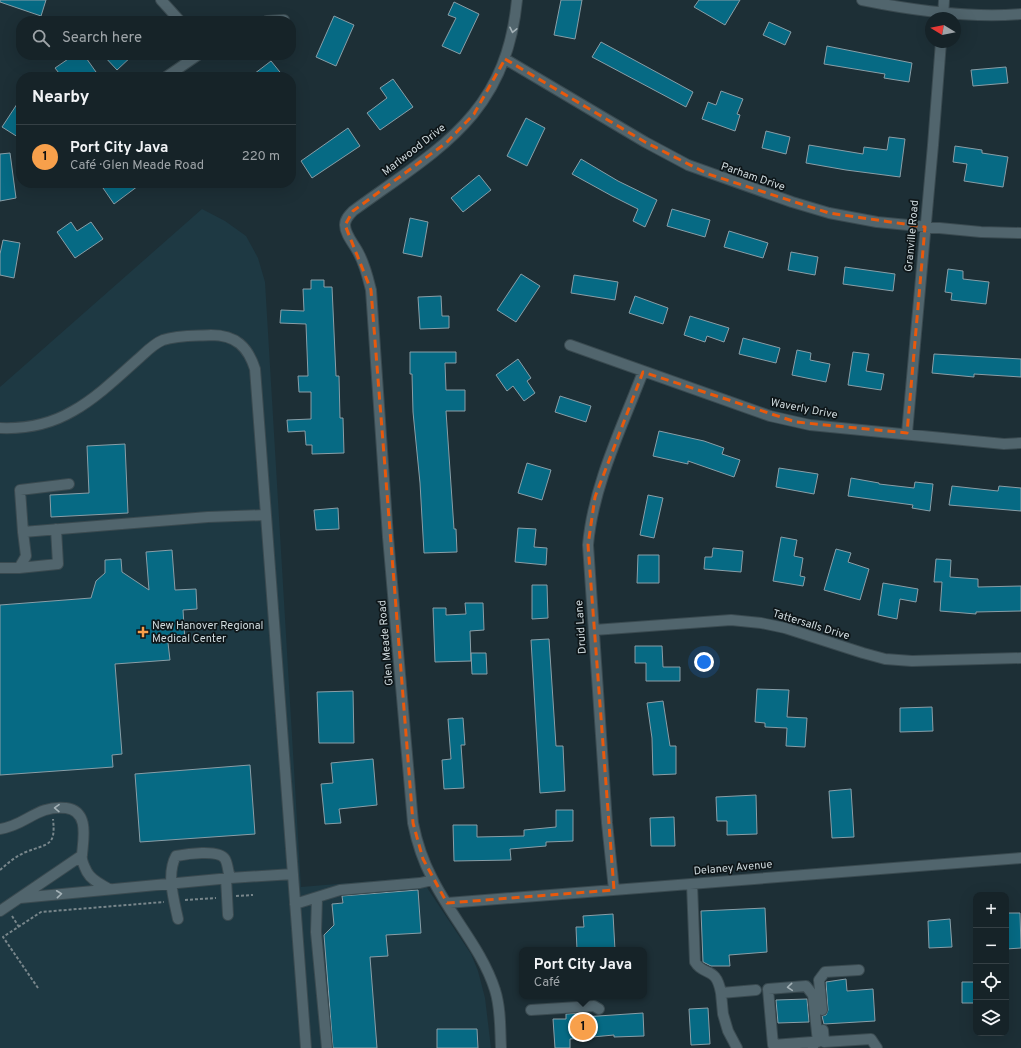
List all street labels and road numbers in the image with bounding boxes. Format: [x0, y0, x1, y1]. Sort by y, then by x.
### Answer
street label: Marlwood Drive [379, 121, 449, 179]
street label: Parham Drive [719, 159, 787, 195]
street label: Granville Road [902, 200, 922, 272]
street label: Waverly Drive [769, 396, 839, 422]
street label: Glen Meade Road [375, 600, 397, 686]
street label: Druid Lane [572, 600, 590, 654]
street label: Tattersalls Drive [771, 607, 851, 643]
street label: Delaney Avenue [693, 858, 773, 878]

